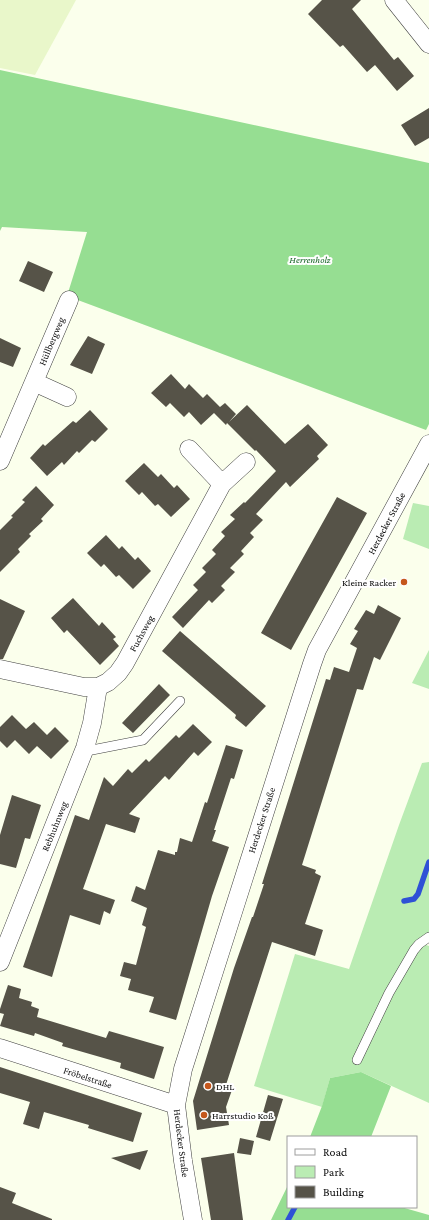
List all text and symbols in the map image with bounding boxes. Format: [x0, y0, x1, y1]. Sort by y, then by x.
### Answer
park label: Herrenholz [289, 254, 331, 265]
street label: Hüllbergweg [36, 315, 67, 367]
street label: Herdecker Straße [365, 490, 408, 556]
place label: Kleine Racker [342, 577, 396, 588]
marker: Kleine Racker [399, 577, 409, 587]
street label: Fuchsweg [127, 613, 156, 653]
street label: Herdecker Straße [246, 785, 277, 854]
street label: Rebhuhnweg [39, 800, 70, 853]
street label: Fröbelstraße [62, 1064, 114, 1091]
marker: DHL [203, 1081, 213, 1091]
place label: DHL [216, 1081, 234, 1092]
street label: Herdecker Straße [172, 1108, 191, 1178]
marker: Harrstudio Koß [199, 1110, 209, 1120]
place label: Harrstudio Koß [212, 1110, 274, 1121]
legend [287, 1136, 417, 1208]
text: Road [323, 1145, 348, 1159]
text: Park [323, 1165, 345, 1179]
text: Building [323, 1185, 364, 1199]

